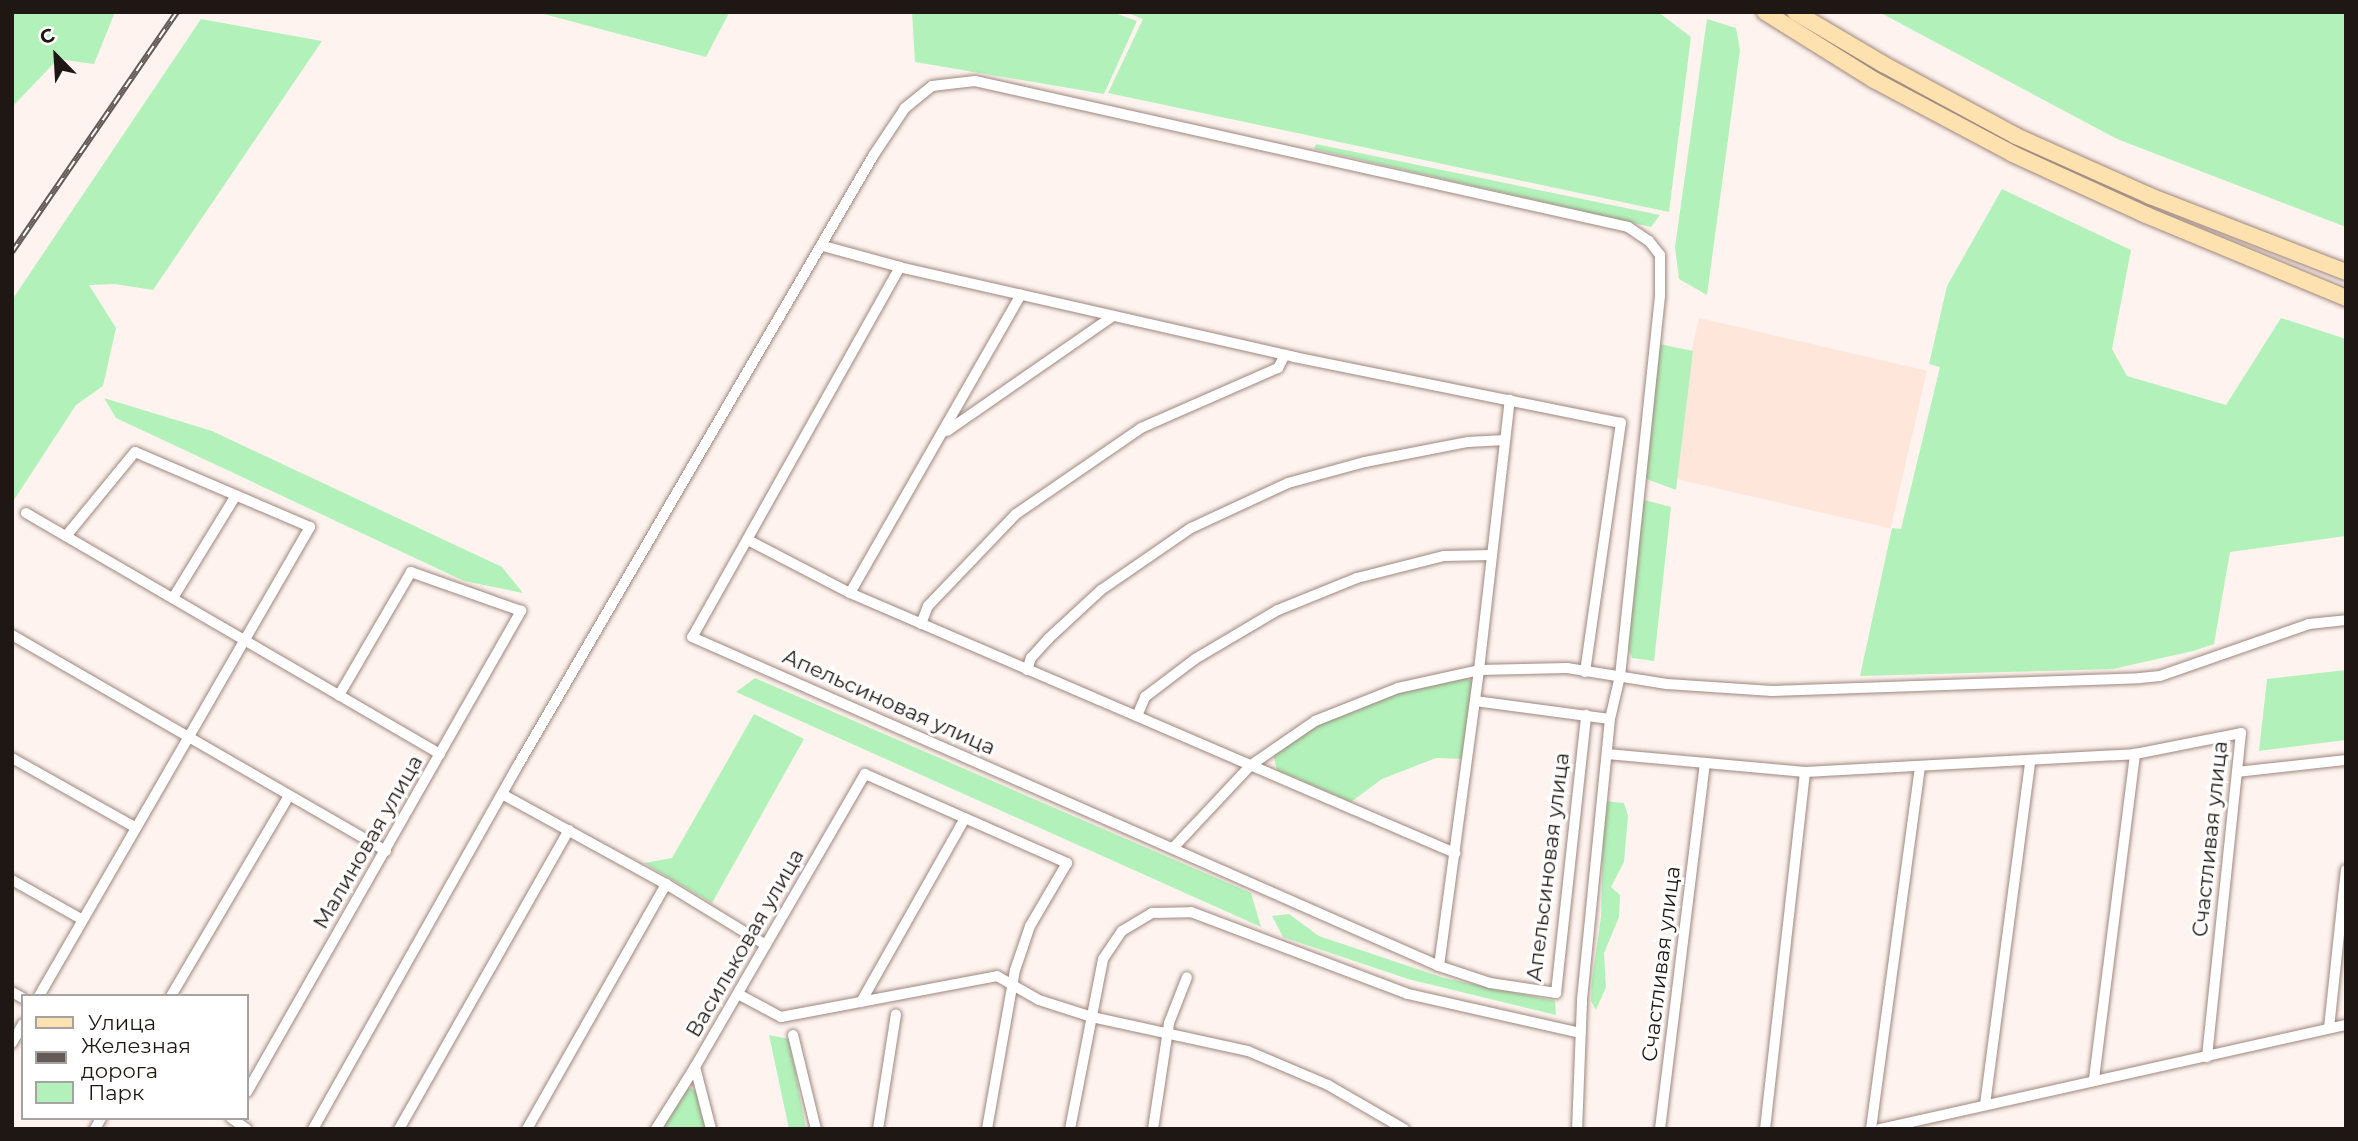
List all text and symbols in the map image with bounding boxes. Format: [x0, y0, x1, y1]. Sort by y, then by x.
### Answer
north arrow [21, 21, 91, 91]
text: С [36, 23, 58, 50]
street label: Апельсиновая улица [779, 644, 999, 760]
street label: Счастливая улица [2187, 740, 2233, 938]
street label: Малиновая улица [308, 751, 428, 933]
street label: Апельсиновая улица [1521, 751, 1575, 983]
street label: Васильковая улица [681, 844, 809, 1042]
street label: Счастливая улица [1636, 865, 1686, 1063]
legend [21, 994, 248, 1120]
text: Улица [88, 1010, 156, 1035]
text: Железная дорога [81, 1033, 191, 1083]
text: Парк [88, 1080, 144, 1105]

